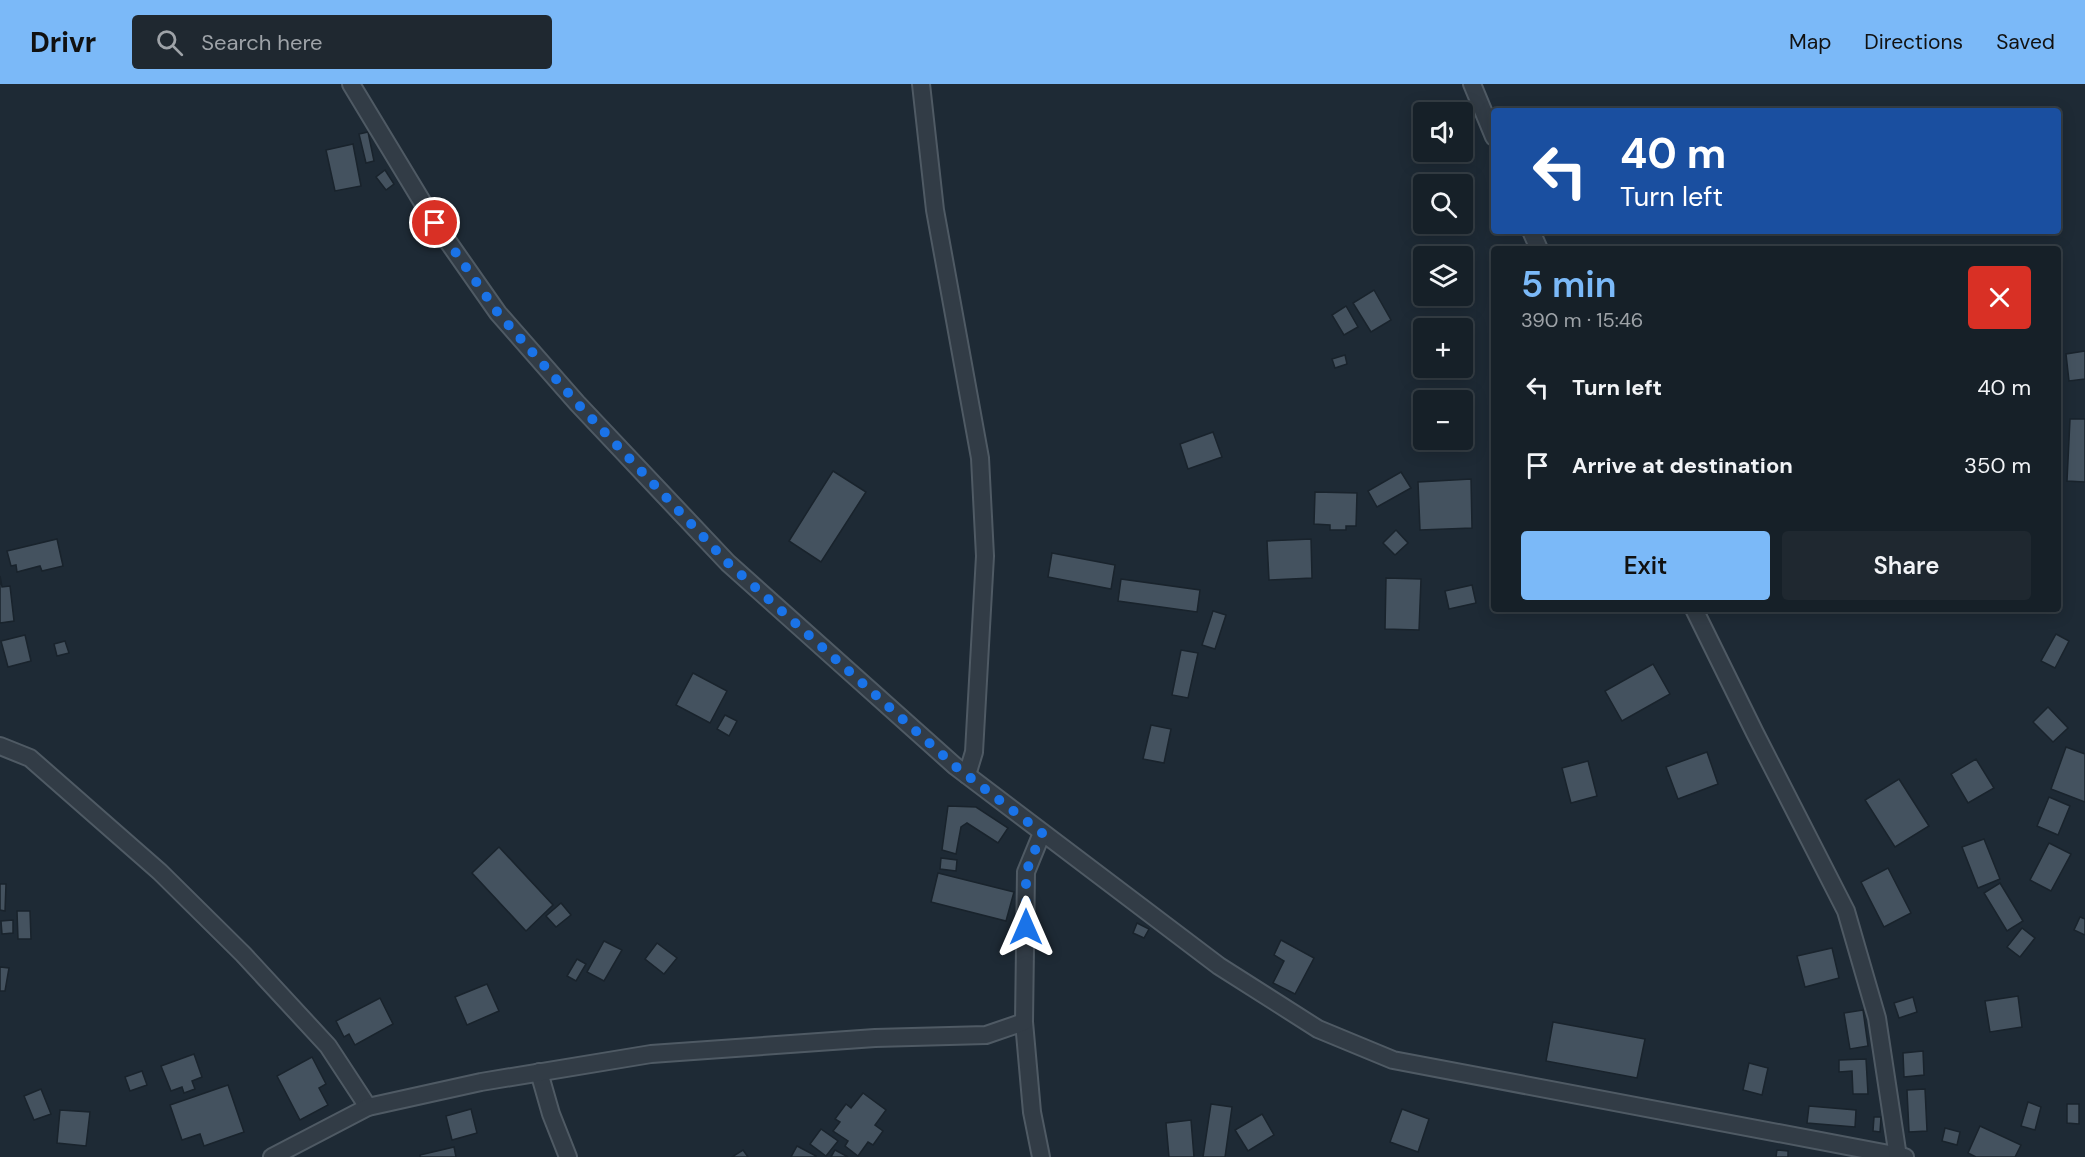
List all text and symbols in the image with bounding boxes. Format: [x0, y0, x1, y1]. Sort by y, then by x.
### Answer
search box [132, 15, 552, 69]
text: Drivr [30, 24, 96, 61]
icon: search [153, 26, 186, 59]
text: Search here [201, 28, 323, 57]
text: Map [1789, 28, 1831, 56]
text: Directions [1864, 28, 1963, 56]
text: Saved [1996, 28, 2055, 56]
map controls [1413, 102, 1473, 450]
button: sound [1413, 102, 1473, 162]
text: 40 m [1620, 126, 1726, 181]
icon: left [1521, 132, 1599, 210]
button: search [1413, 174, 1473, 234]
text: Turn left [1620, 179, 1723, 214]
pin [409, 197, 460, 248]
icon: arrive [418, 206, 451, 239]
button: layers [1413, 246, 1473, 306]
text: 5 min [1521, 261, 1617, 308]
button: close [1968, 266, 2031, 329]
text: 390 m · 15:46 [1521, 307, 1643, 333]
button: + [1413, 318, 1473, 378]
icon: left [1521, 371, 1554, 404]
text: Turn left [1572, 373, 1662, 402]
text: 40 m [1977, 373, 2031, 402]
button: − [1413, 390, 1473, 450]
icon: arrive [1521, 449, 1554, 482]
text: Arrive at destination [1572, 451, 1793, 480]
text: 350 m [1964, 451, 2031, 480]
button: Exit [1521, 531, 1770, 600]
button: Share [1782, 531, 2031, 600]
position arrow [994, 895, 1058, 959]

